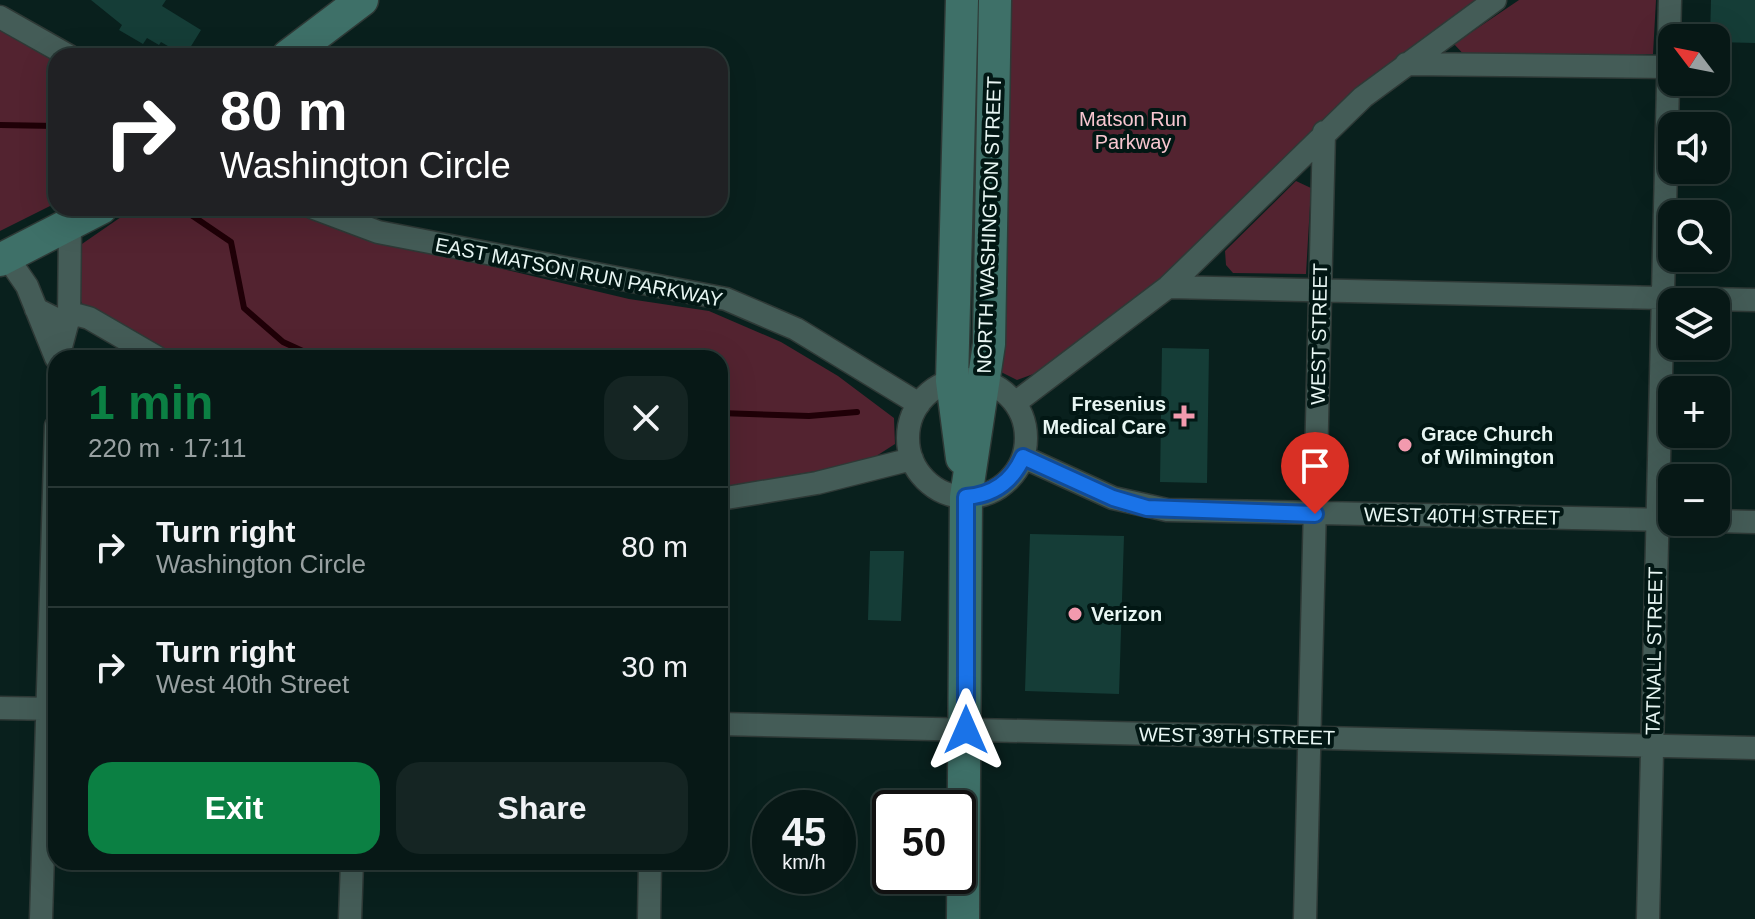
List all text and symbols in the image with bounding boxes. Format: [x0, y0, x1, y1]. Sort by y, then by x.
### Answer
north arrow [1658, 24, 1730, 96]
map controls [1658, 24, 1730, 536]
street label: NORTH WASHINGTON STREET [973, 76, 1005, 374]
text: 80 m [220, 79, 348, 142]
icon: right [88, 80, 192, 184]
park label: Matson Run Parkway [1079, 108, 1187, 153]
button: sound [1658, 112, 1730, 184]
text: Washington Circle [220, 145, 511, 186]
button: search [1658, 200, 1730, 272]
street label: EAST MATSON RUN PARKWAY [433, 233, 725, 311]
street label: WEST STREET [1307, 263, 1331, 405]
button: layers [1658, 288, 1730, 360]
text: 1 min [88, 376, 213, 429]
button: close [604, 376, 688, 460]
button: + [1658, 376, 1730, 448]
place label: Fresenius Medical Care [1043, 393, 1166, 438]
marker: Fresenius Medical Care [1173, 405, 1195, 427]
place label: Grace Church of Wilmington [1421, 423, 1554, 468]
pin [1281, 432, 1349, 514]
text: 220 m · 17:11 [88, 433, 247, 463]
marker: Grace Church of Wilmington [1396, 436, 1414, 454]
icon: arrive [1293, 444, 1337, 488]
button: − [1658, 464, 1730, 536]
street label: WEST 40TH STREET [1364, 503, 1560, 529]
text: Turn right [156, 515, 295, 548]
icon: right [88, 525, 132, 569]
text: 80 m [621, 530, 688, 563]
text: Washington Circle [156, 549, 366, 579]
street label: TATNALL STREET [1642, 567, 1666, 735]
place label: Verizon [1091, 603, 1162, 625]
marker: Verizon [1066, 605, 1084, 623]
text: Turn right [156, 635, 295, 668]
icon: right [88, 645, 132, 689]
text: 30 m [621, 650, 688, 683]
text: West 40th Street [156, 669, 349, 699]
position arrow [924, 688, 1008, 772]
street label: WEST 39TH STREET [1139, 723, 1335, 749]
button: Exit [88, 762, 380, 854]
button: Share [396, 762, 688, 854]
speed limit sign: 50 [872, 790, 976, 894]
text: 45 [782, 810, 826, 854]
text: km/h [782, 851, 826, 873]

